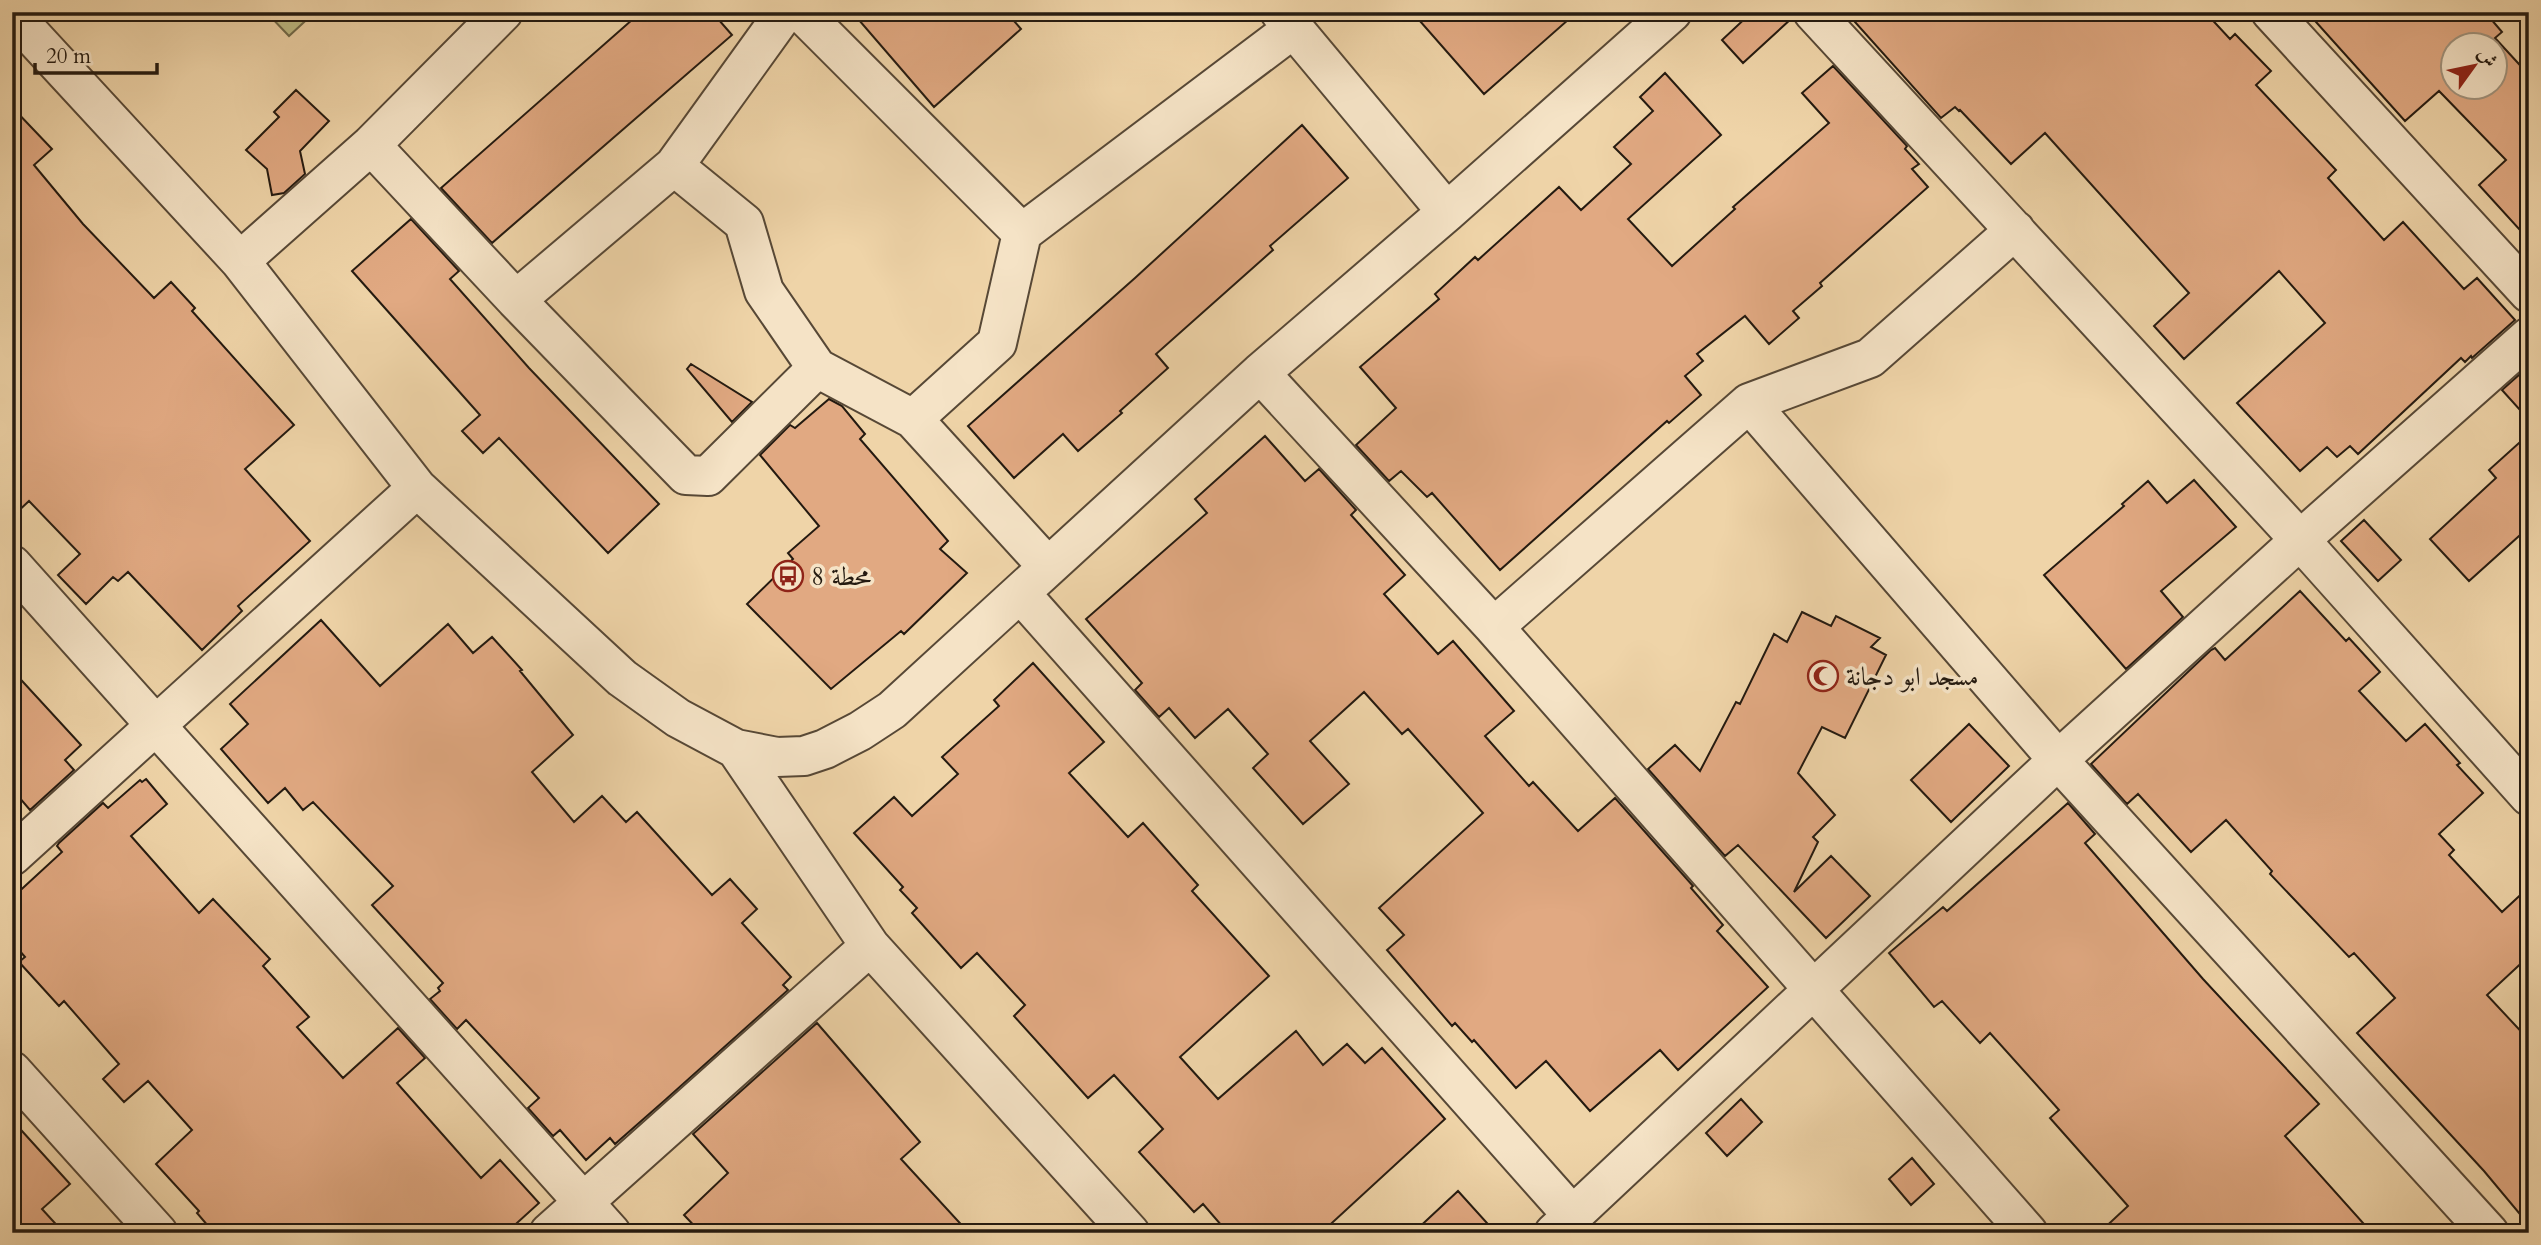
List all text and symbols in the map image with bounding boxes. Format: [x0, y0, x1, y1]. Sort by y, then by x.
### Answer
scale bar [35, 32, 158, 76]
north arrow [2440, 32, 2510, 102]
text: 20 m [46, 42, 91, 71]
text: ش [2471, 42, 2503, 72]
bus stop icon: محطة 8 [771, 559, 805, 593]
place label: محطة 8 [811, 559, 871, 594]
mosque icon: مسجد ابو دجانة [1806, 659, 1840, 693]
place label: مسجد ابو دجانة [1846, 659, 1979, 694]

